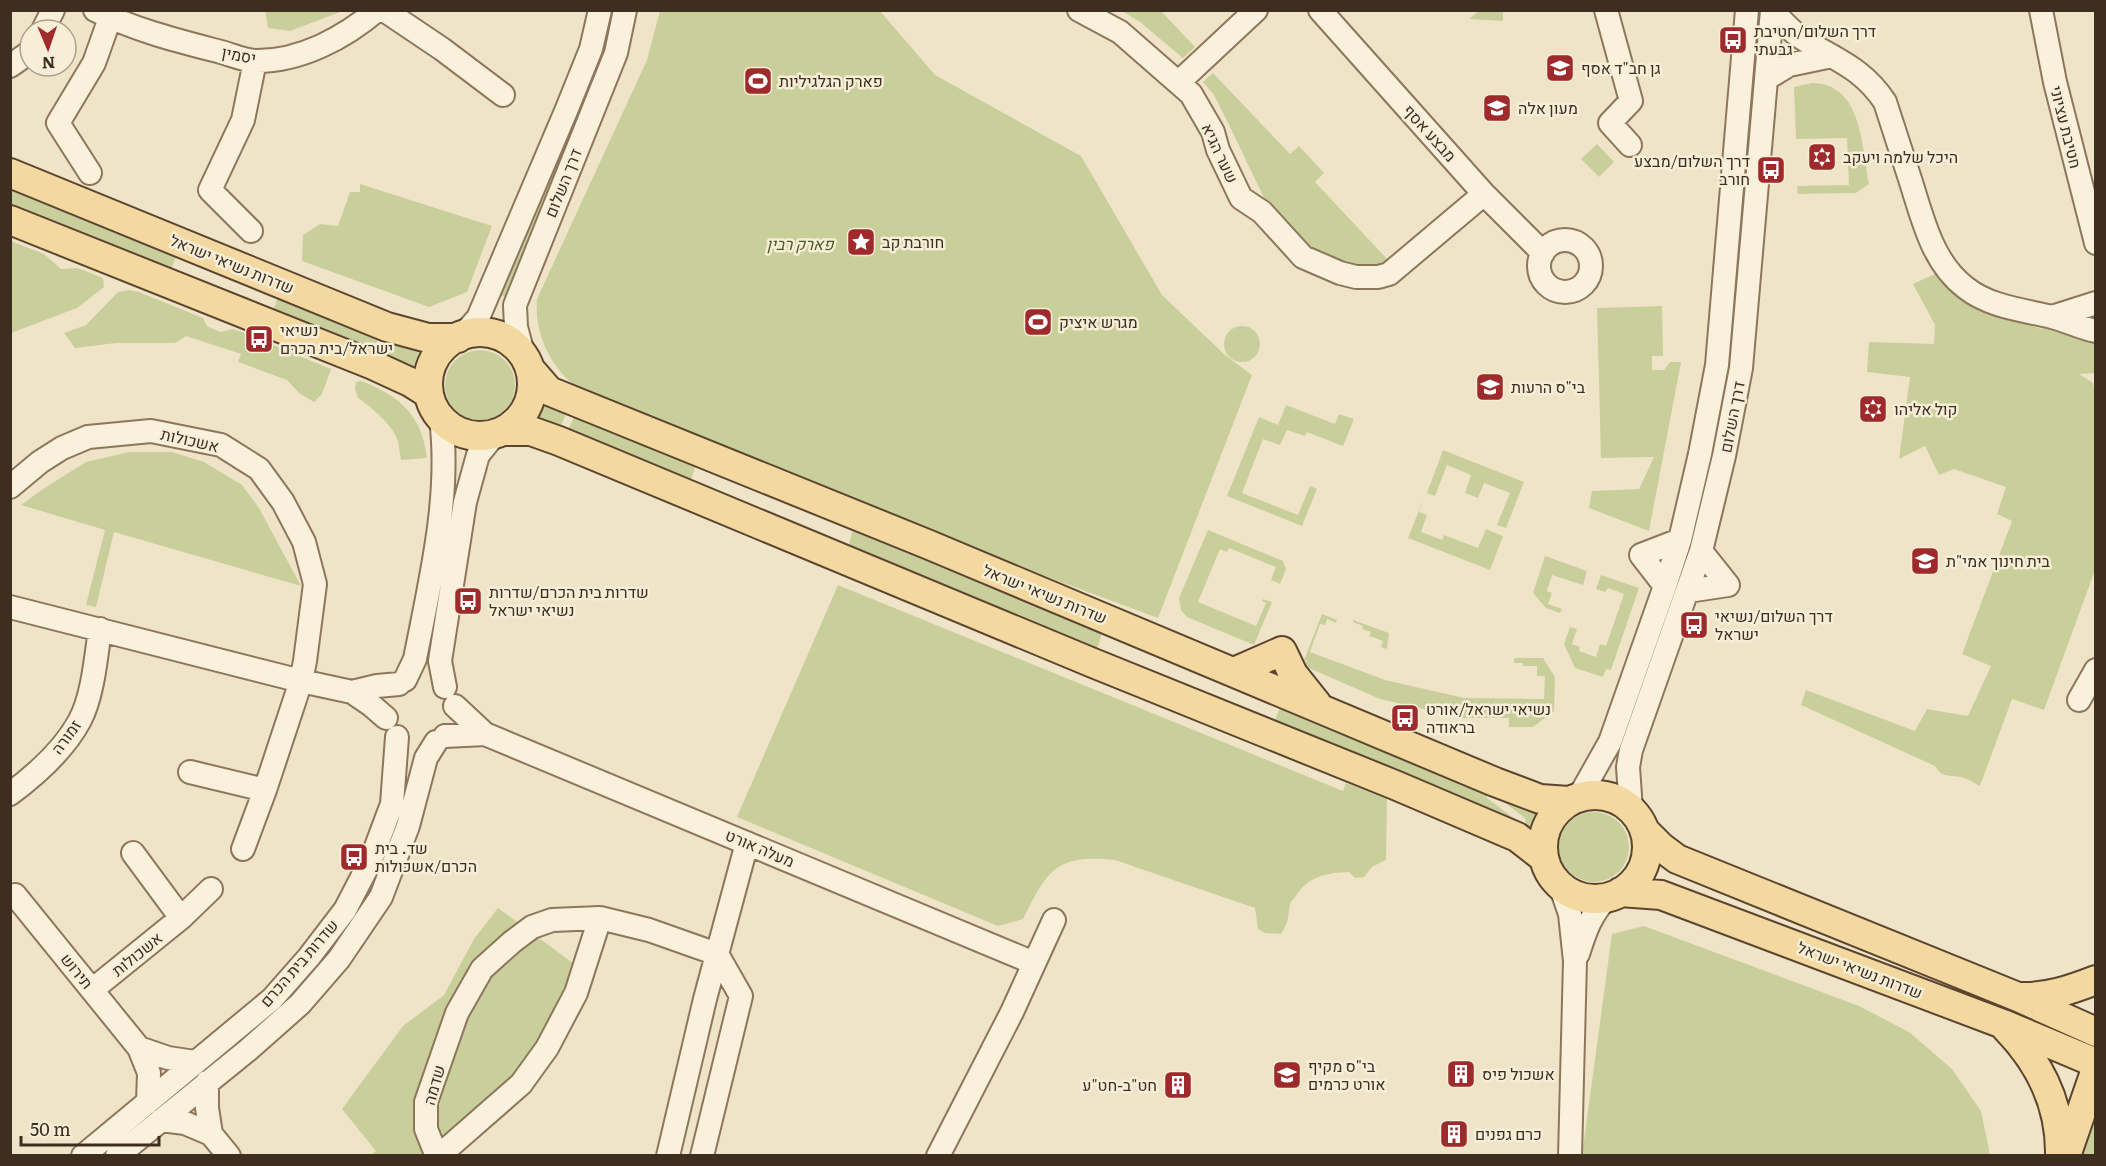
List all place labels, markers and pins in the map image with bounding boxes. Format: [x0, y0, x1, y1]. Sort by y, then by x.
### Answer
place label: דרך השלום/חטיבת גבעתי [1754, 18, 1876, 60]
bus stop icon: דרך השלום/חטיבת גבעתי [1717, 24, 1749, 56]
school or university icon: גן חב"ד אסף [1544, 52, 1576, 84]
place label: גן חב"ד אסף [1581, 55, 1661, 79]
sports icon: פארק הגלגיליות [742, 65, 774, 97]
place label: פארק הגלגיליות [779, 68, 883, 92]
school or university icon: מעון אלה [1481, 92, 1513, 124]
place label: מעון אלה [1518, 95, 1578, 119]
synagogue icon: היכל שלמה ויעקב [1806, 141, 1838, 173]
place label: היכל שלמה ויעקב [1843, 144, 1958, 168]
place label: דרך השלום/מבצע חורב [1634, 148, 1750, 190]
bus stop icon: דרך השלום/מבצע חורב [1755, 154, 1787, 186]
place icon: חורבת קב [845, 226, 877, 258]
place label: חורבת קב [882, 229, 944, 253]
sports icon: מגרש איציק [1022, 306, 1054, 338]
place label: מגרש איציק [1059, 309, 1138, 333]
place label: נשיאי ישראל/בית הכרם [280, 317, 393, 359]
bus stop icon: נשיאי ישראל/בית הכרם [243, 323, 275, 355]
school or university icon: בי"ס הרעות [1474, 371, 1506, 403]
place label: בי"ס הרעות [1511, 374, 1586, 398]
synagogue icon: קול אליהו [1857, 393, 1889, 425]
place label: קול אליהו [1894, 396, 1958, 420]
school or university icon: בית חינוך אמי"ת [1909, 545, 1941, 577]
place label: בית חינוך אמי"ת [1946, 548, 2051, 572]
place label: שדרות בית הכרם/שדרות נשיאי ישראל [489, 579, 649, 621]
bus stop icon: שדרות בית הכרם/שדרות נשיאי ישראל [452, 585, 484, 617]
place label: דרך השלום/נשיאי ישראל [1715, 603, 1833, 645]
bus stop icon: דרך השלום/נשיאי ישראל [1678, 609, 1710, 641]
place label: נשיאי ישראל/אורט בראודה [1426, 696, 1551, 738]
bus stop icon: נשיאי ישראל/אורט בראודה [1389, 702, 1421, 734]
place label: שד. בית הכרם/אשכולות [375, 835, 477, 877]
bus stop icon: שד. בית הכרם/אשכולות [338, 841, 370, 873]
place label: בי"ס מקיף אורט כרמים [1308, 1053, 1386, 1095]
building icon: אשכול פיס [1445, 1058, 1477, 1090]
school or university icon: בי"ס מקיף אורט כרמים [1271, 1059, 1303, 1091]
place label: אשכול פיס [1482, 1061, 1555, 1085]
building icon: חט"ב-חט"ע [1162, 1069, 1194, 1101]
place label: חט"ב-חט"ע [1082, 1072, 1157, 1096]
building icon: כרם גפנים [1438, 1118, 1470, 1150]
place label: כרם גפנים [1475, 1121, 1542, 1145]

